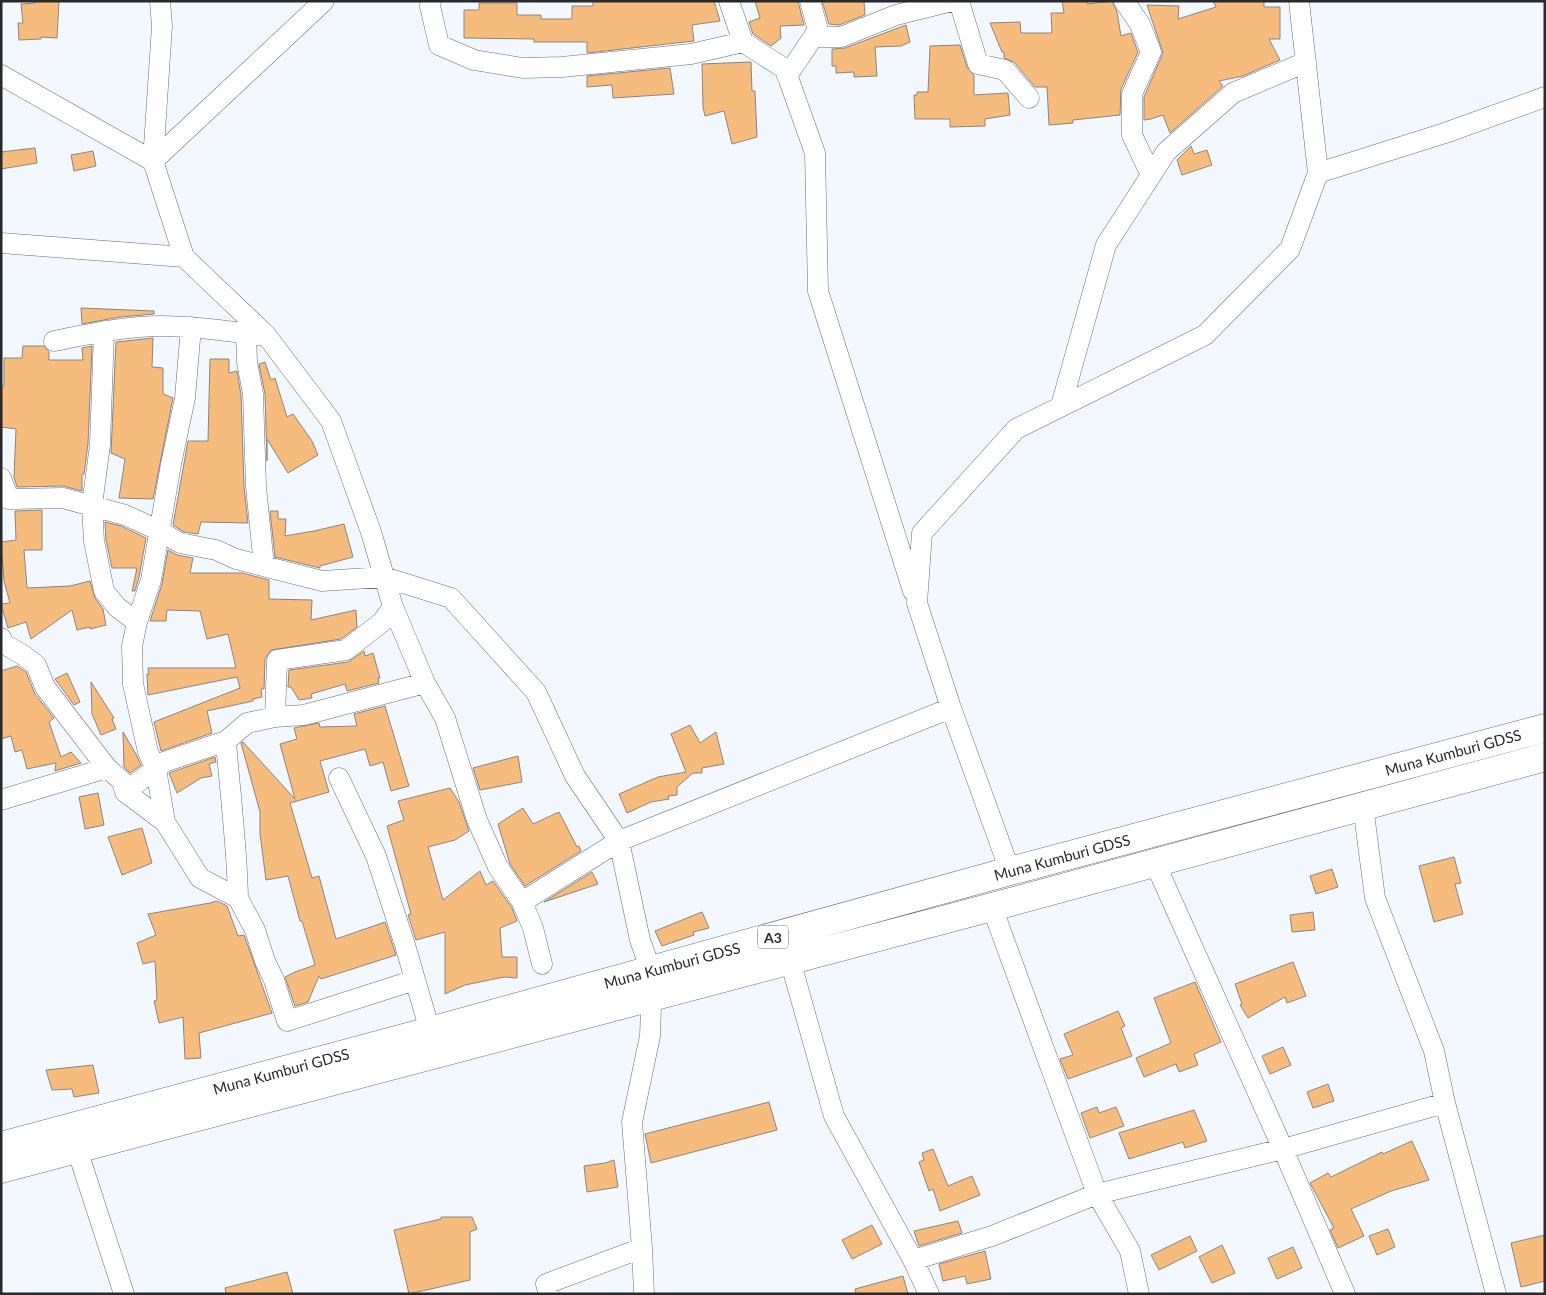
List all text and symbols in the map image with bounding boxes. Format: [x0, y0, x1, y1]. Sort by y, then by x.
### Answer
street label: Muna Kumburi GDSS [1383, 725, 1523, 779]
street label: Muna Kumburi GDSS [992, 830, 1132, 884]
road number: A3 [758, 926, 788, 949]
street label: Muna Kumburi GDSS [602, 938, 742, 992]
street label: Muna Kumburi GDSS [211, 1044, 351, 1098]

